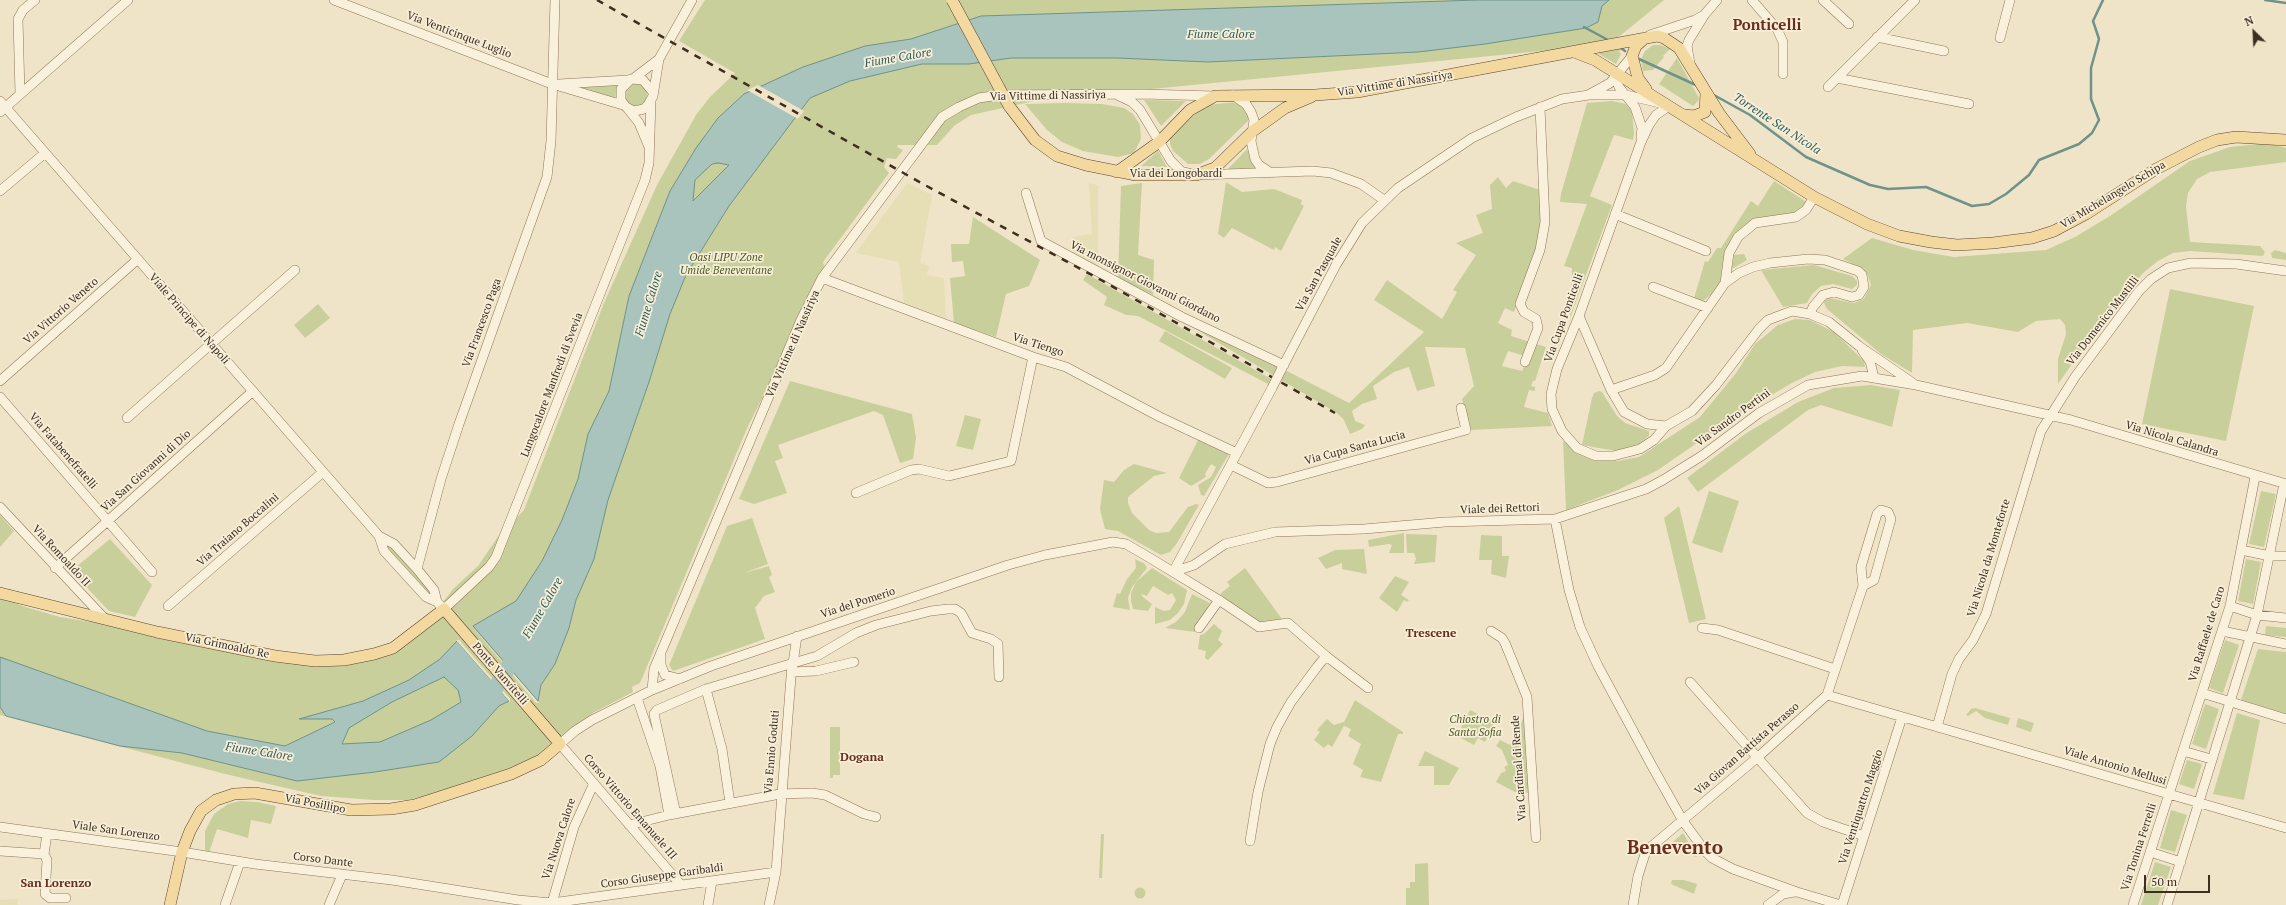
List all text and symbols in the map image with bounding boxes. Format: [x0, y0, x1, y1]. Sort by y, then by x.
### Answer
street label: Via Venticinque Luglio [405, 9, 513, 61]
north arrow [2234, 12, 2274, 52]
text: N [2242, 13, 2256, 29]
district label: Ponticelli [1733, 17, 1801, 35]
water label: Fiume Calore [1187, 28, 1255, 42]
water label: Fiume Calore [863, 45, 933, 71]
street label: Via Vittime di Nassiriya [1337, 68, 1453, 100]
street label: Via Vittime di Nassiriya [990, 88, 1106, 104]
water label: Torrente San Nicola [1730, 90, 1824, 158]
street label: Via Michelangelo Schipa [2058, 158, 2168, 232]
street label: Via dei Longobardi [1130, 167, 1222, 181]
street label: Via San Pasquale [1293, 234, 1345, 314]
street label: Via monsignor Giovanni Giordano [1068, 238, 1222, 326]
park label: Oasi LIPU Zone Umide Beneventane [680, 251, 772, 277]
water label: Fiume Calore [632, 270, 666, 338]
street label: Viale Principe di Napoli [146, 271, 232, 367]
street label: Via Cupa Ponticelli [1542, 272, 1586, 364]
street label: Via Domenico Mustilli [2064, 274, 2142, 368]
street label: Via Vittorio Veneto [21, 275, 101, 347]
street label: Via Francesco Paga [460, 277, 504, 369]
street label: Via Vittime di Nassiriya [763, 288, 823, 400]
street label: Lungocalore Manfredi di Svevia [518, 311, 586, 459]
street label: Via Tiengo [1011, 331, 1065, 359]
street label: Via Sandro Pertini [1693, 386, 1773, 450]
street label: Via Fatabenefratelli [26, 410, 100, 492]
street label: Via Nicola Calandra [2124, 419, 2220, 459]
street label: Via San Giovanni di Dio [99, 427, 193, 515]
street label: Via Cupa Santa Lucia [1303, 428, 1407, 468]
street label: Via Traiano Boccalini [194, 491, 282, 569]
street label: Via Nicola da Monteforte [1965, 497, 2013, 619]
street label: Viale dei Rettori [1460, 501, 1540, 517]
street label: Via Romoaldo II [29, 523, 93, 589]
water label: Fiume Calore [520, 575, 566, 641]
street label: Via del Pomerio [819, 585, 897, 621]
street label: Via Raffaele de Caro [2186, 585, 2228, 683]
district label: Trescene [1406, 627, 1456, 641]
street label: Via Grimoaldo Re [184, 631, 270, 661]
street label: Ponte Vanvitelli [469, 640, 531, 708]
street label: Via Giovan Battista Perasso [1692, 700, 1802, 798]
street label: Via Ennio Goduti [762, 710, 782, 794]
park label: Chiostro di Santa Sofia [1448, 713, 1502, 739]
street label: Via Cardinal di Rende [1509, 715, 1529, 821]
water label: Fiume Calore [225, 740, 293, 764]
street label: Viale Antonio Mellusi [2062, 744, 2168, 788]
street label: Via Ventiquattro Maggio [1836, 748, 1886, 866]
district label: Dogana [840, 751, 884, 765]
street label: Corso Vittorio Emanuele III [581, 752, 679, 862]
street label: Via Posillipo [283, 792, 347, 816]
street label: Via Nuova Calore [540, 797, 578, 881]
street label: Via Tonina Ferrelli [2119, 802, 2159, 892]
street label: Viale San Lorenzo [71, 818, 161, 844]
district label: Benevento [1627, 838, 1723, 860]
street label: Corso Dante [292, 850, 354, 870]
street label: Corso Giuseppe Garibaldi [600, 861, 724, 891]
scale bar [2146, 867, 2212, 893]
text: 50 m [2151, 874, 2177, 889]
district label: San Lorenzo [21, 877, 91, 891]

